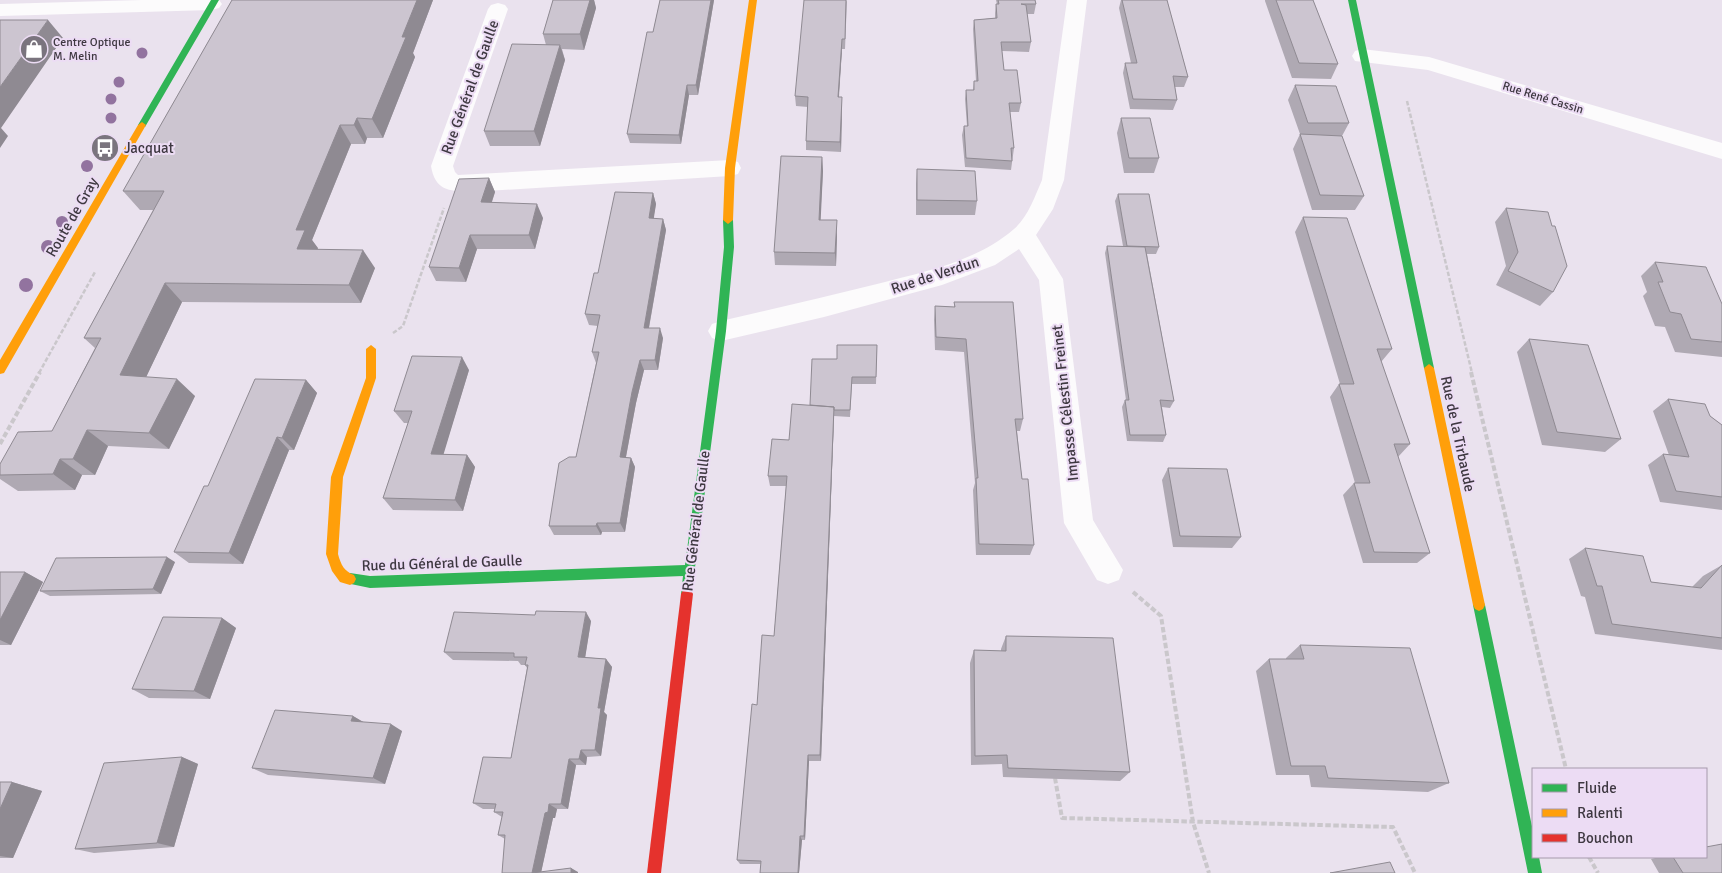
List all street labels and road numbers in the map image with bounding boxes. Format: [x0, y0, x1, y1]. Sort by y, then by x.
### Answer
street label: Rue Général de Gaulle [437, 17, 503, 157]
street label: Rue René Cassin [1501, 79, 1585, 117]
street label: Route de Gray [42, 174, 102, 260]
street label: Rue de Verdun [889, 252, 981, 298]
street label: Impasse Célestin Freinet [1048, 324, 1082, 482]
street label: Rue de la Tirbaude [1437, 374, 1479, 494]
street label: Rue Général de Gaulle [678, 450, 714, 592]
street label: Rue du Général de Gaulle [361, 551, 523, 575]

